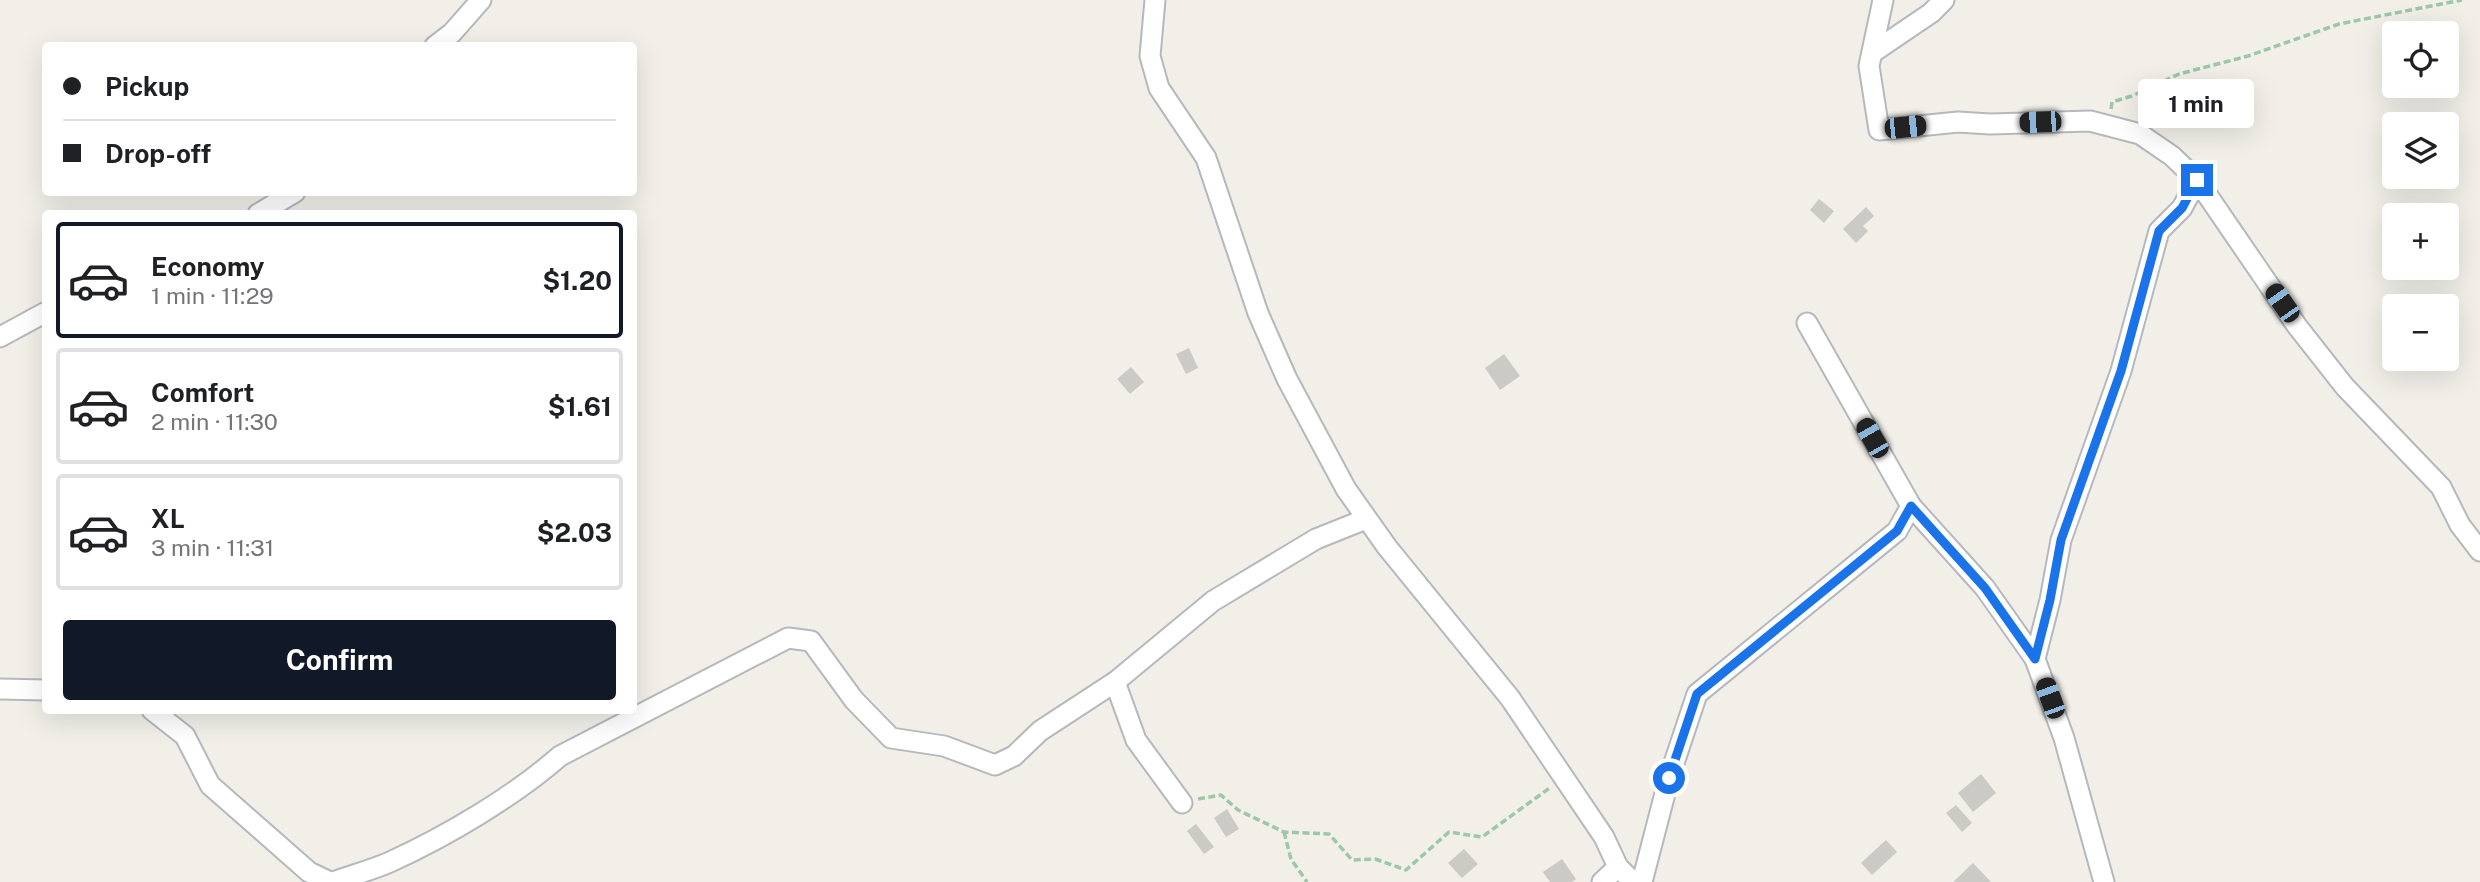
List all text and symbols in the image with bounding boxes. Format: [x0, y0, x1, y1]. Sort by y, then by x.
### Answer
map controls [2382, 21, 2459, 371]
button: locate [2382, 21, 2459, 98]
text: Pickup [105, 71, 189, 102]
callout: 1 min [2139, 78, 2255, 128]
text: 1 min [2168, 90, 2224, 117]
car [2019, 111, 2062, 133]
button: layers [2382, 112, 2459, 189]
car [1884, 114, 1927, 140]
text: Drop-off [105, 138, 211, 169]
route end [2181, 164, 2213, 196]
button: + [2382, 203, 2459, 280]
icon: car [67, 249, 130, 312]
text: Economy [151, 251, 264, 282]
text: $1.20 [542, 265, 612, 296]
car [2262, 280, 2303, 326]
text: 1 min · 11:29 [151, 282, 274, 309]
button: − [2382, 294, 2459, 371]
icon: car [67, 375, 130, 438]
text: Comfort [151, 377, 254, 408]
text: $1.61 [548, 391, 612, 422]
text: 2 min · 11:30 [151, 408, 278, 435]
car [1853, 415, 1892, 461]
icon: car [67, 501, 130, 564]
text: XL [151, 503, 185, 534]
text: $2.03 [537, 517, 612, 548]
text: 3 min · 11:31 [151, 534, 274, 561]
button: Confirm [63, 620, 616, 700]
car [2033, 675, 2068, 721]
route start [1653, 762, 1685, 794]

